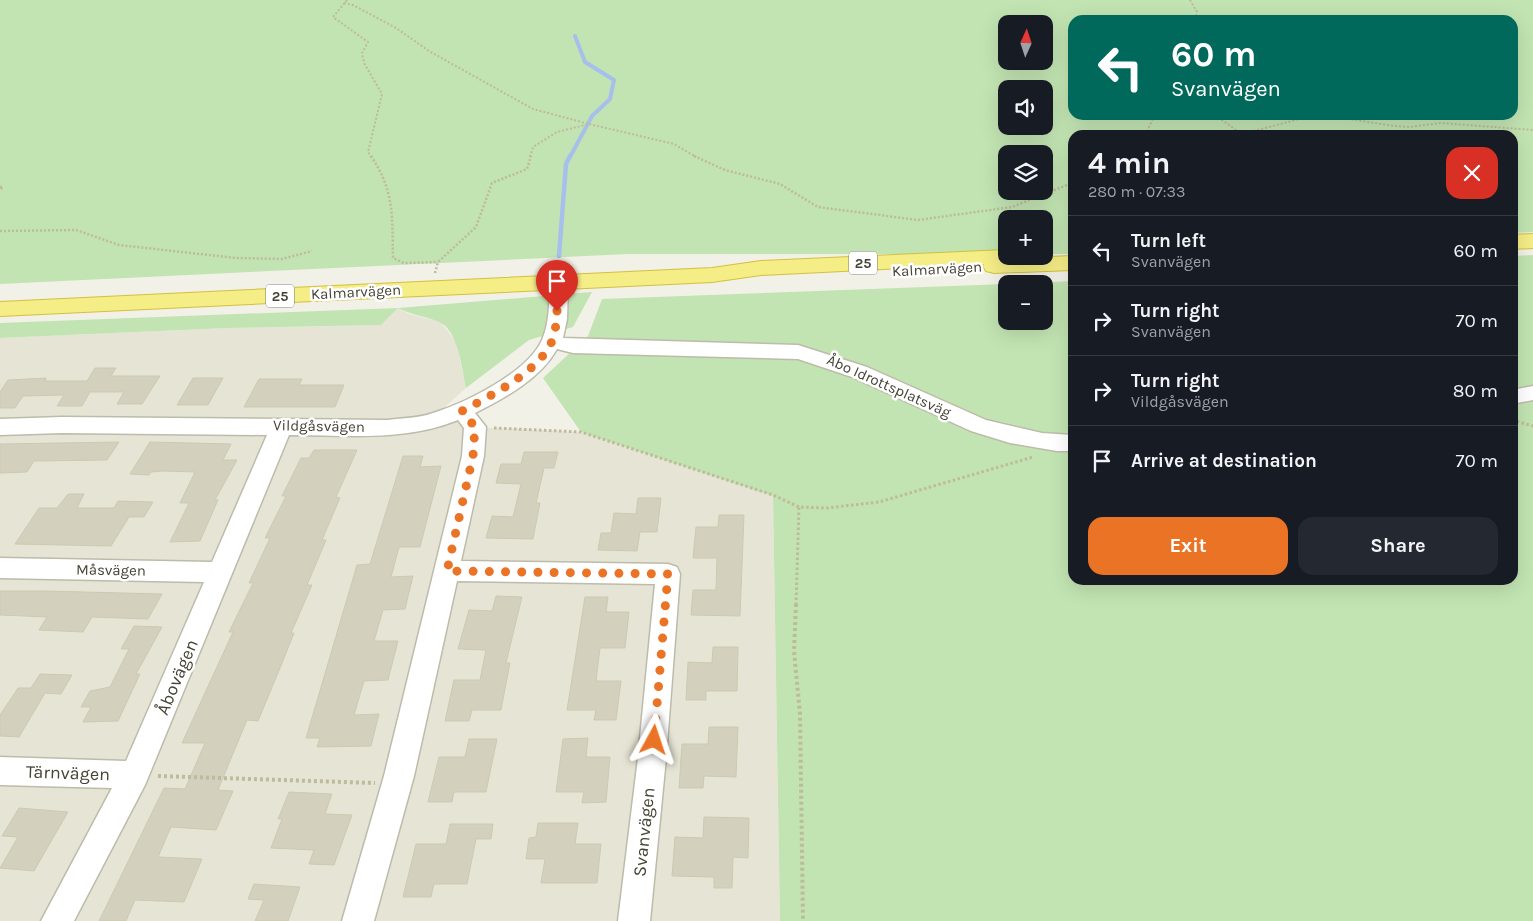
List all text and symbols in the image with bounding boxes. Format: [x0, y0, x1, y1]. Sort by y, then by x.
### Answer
north arrow [998, 15, 1052, 70]
map controls [998, 15, 1053, 330]
text: 60 m [1171, 34, 1256, 75]
icon: left [1088, 35, 1153, 100]
text: Svanvägen [1171, 76, 1281, 102]
button: sound [998, 80, 1053, 135]
button: layers [998, 145, 1053, 200]
text: 4 min [1088, 145, 1170, 181]
button: close [1446, 147, 1498, 199]
text: 280 m · 07:33 [1088, 182, 1185, 201]
button: + [998, 210, 1053, 265]
text: Turn left [1131, 230, 1206, 252]
icon: left [1088, 237, 1116, 265]
text: 60 m [1454, 240, 1498, 262]
road number: 25 [849, 252, 877, 274]
text: Svanvägen [1131, 252, 1211, 271]
street label: Kalmarvägen [891, 258, 983, 280]
pin [536, 260, 578, 311]
icon: arrive [543, 267, 571, 295]
button: − [998, 275, 1053, 330]
street label: Kalmarvägen [310, 281, 402, 303]
road number: 25 [266, 284, 294, 308]
text: Turn right [1131, 300, 1220, 322]
icon: right [1088, 307, 1116, 335]
text: 70 m [1456, 310, 1498, 332]
text: Svanvägen [1131, 322, 1211, 341]
street label: Åbo Idrottsplatsväg [824, 350, 954, 422]
text: Turn right [1131, 370, 1220, 392]
icon: right [1088, 377, 1116, 405]
text: 80 m [1453, 380, 1498, 402]
text: Vildgåsvägen [1131, 392, 1229, 411]
street label: Vildgåsvägen [273, 416, 365, 436]
icon: arrive [1088, 447, 1116, 475]
text: Arrive at destination [1131, 450, 1317, 472]
text: 70 m [1456, 450, 1498, 472]
button: Exit [1088, 517, 1288, 575]
button: Share [1298, 517, 1498, 575]
street label: Måsvägen [76, 560, 146, 580]
street label: Åbovägen [151, 636, 203, 718]
position arrow [627, 713, 679, 765]
street label: Tärnvägen [26, 761, 110, 785]
street label: Svanvägen [628, 786, 660, 878]

